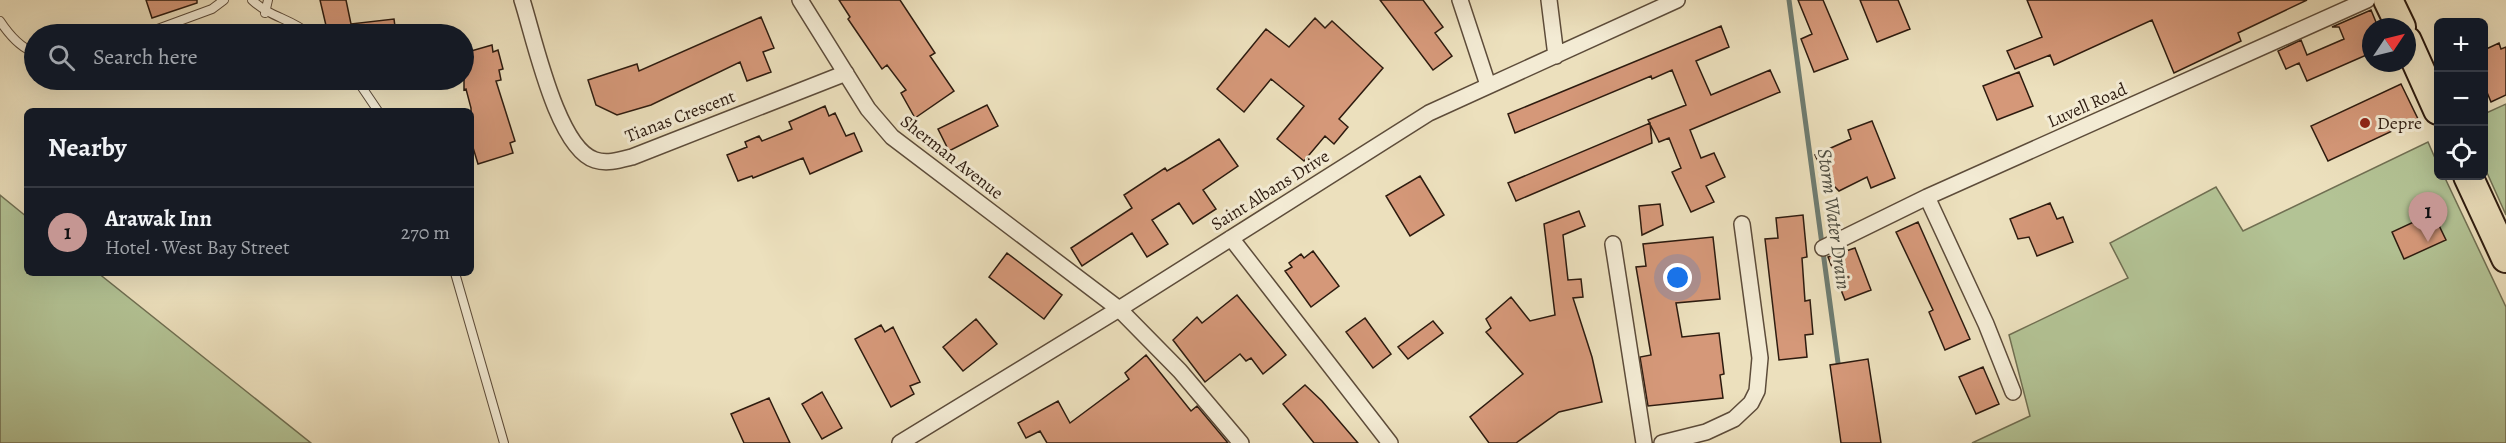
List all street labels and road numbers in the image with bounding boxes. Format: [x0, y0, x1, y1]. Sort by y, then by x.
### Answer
street label: Luvell Road [2044, 77, 2131, 133]
street label: Tianas Crescent [622, 84, 738, 148]
street label: Sherman Avenue [896, 109, 1008, 205]
street label: Saint Albans Drive [1206, 144, 1334, 236]

